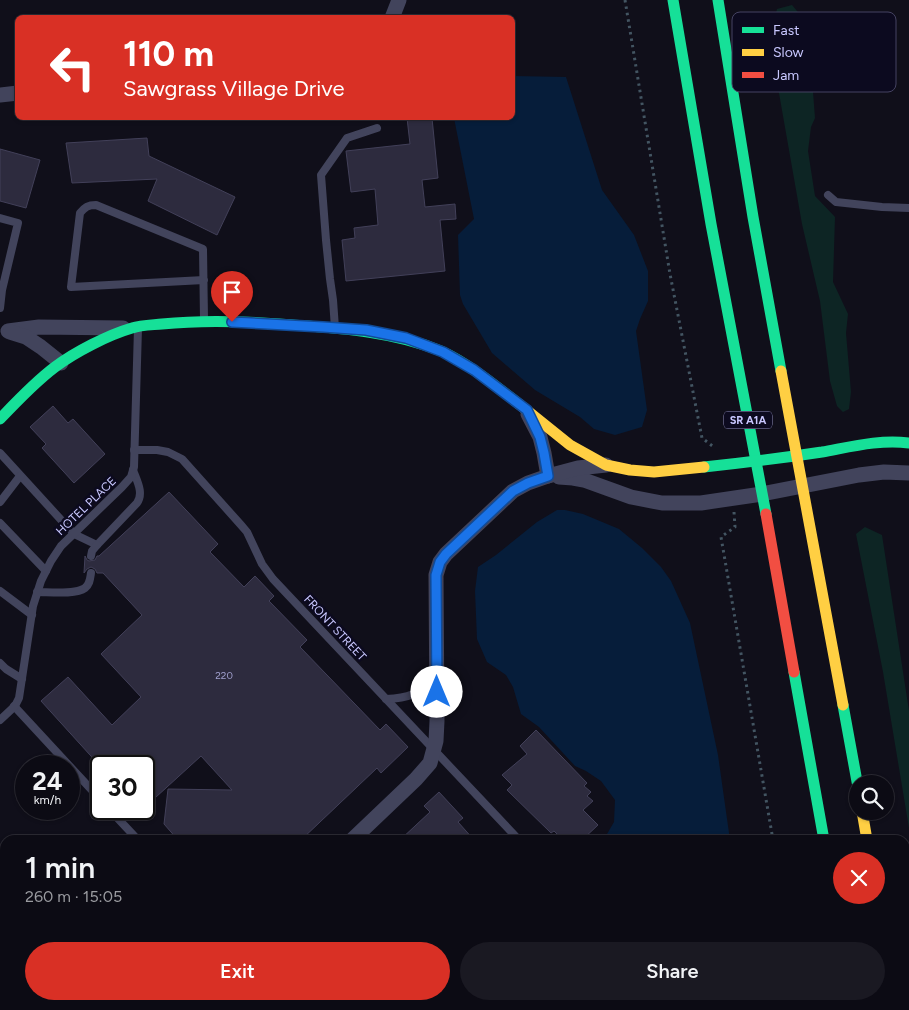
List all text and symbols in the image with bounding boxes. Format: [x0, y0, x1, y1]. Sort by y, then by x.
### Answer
legend [732, 12, 896, 92]
text: Fast [773, 22, 799, 39]
text: 110 m [123, 33, 214, 75]
icon: left [40, 35, 105, 100]
text: Slow [773, 44, 804, 61]
text: Jam [773, 67, 799, 84]
text: Sawgrass Village Drive [123, 75, 345, 102]
pin [211, 271, 253, 322]
icon: arrive [218, 278, 246, 306]
road number: SR A1A [724, 412, 772, 428]
street label: HOTEL PLACE [53, 474, 119, 538]
street label: FRONT STREET [301, 592, 369, 664]
position arrow [410, 665, 462, 717]
house number: 220 [215, 669, 233, 682]
speed limit sign: 30 [90, 755, 155, 820]
text: 24 [32, 766, 63, 796]
map controls [849, 775, 894, 820]
button: search [849, 775, 894, 820]
text: km/h [34, 793, 61, 807]
text: 1 min [25, 849, 95, 886]
button: close [833, 852, 885, 904]
text: 260 m · 15:05 [25, 887, 122, 906]
button: Exit [25, 942, 450, 1000]
button: Share [460, 942, 885, 1000]

